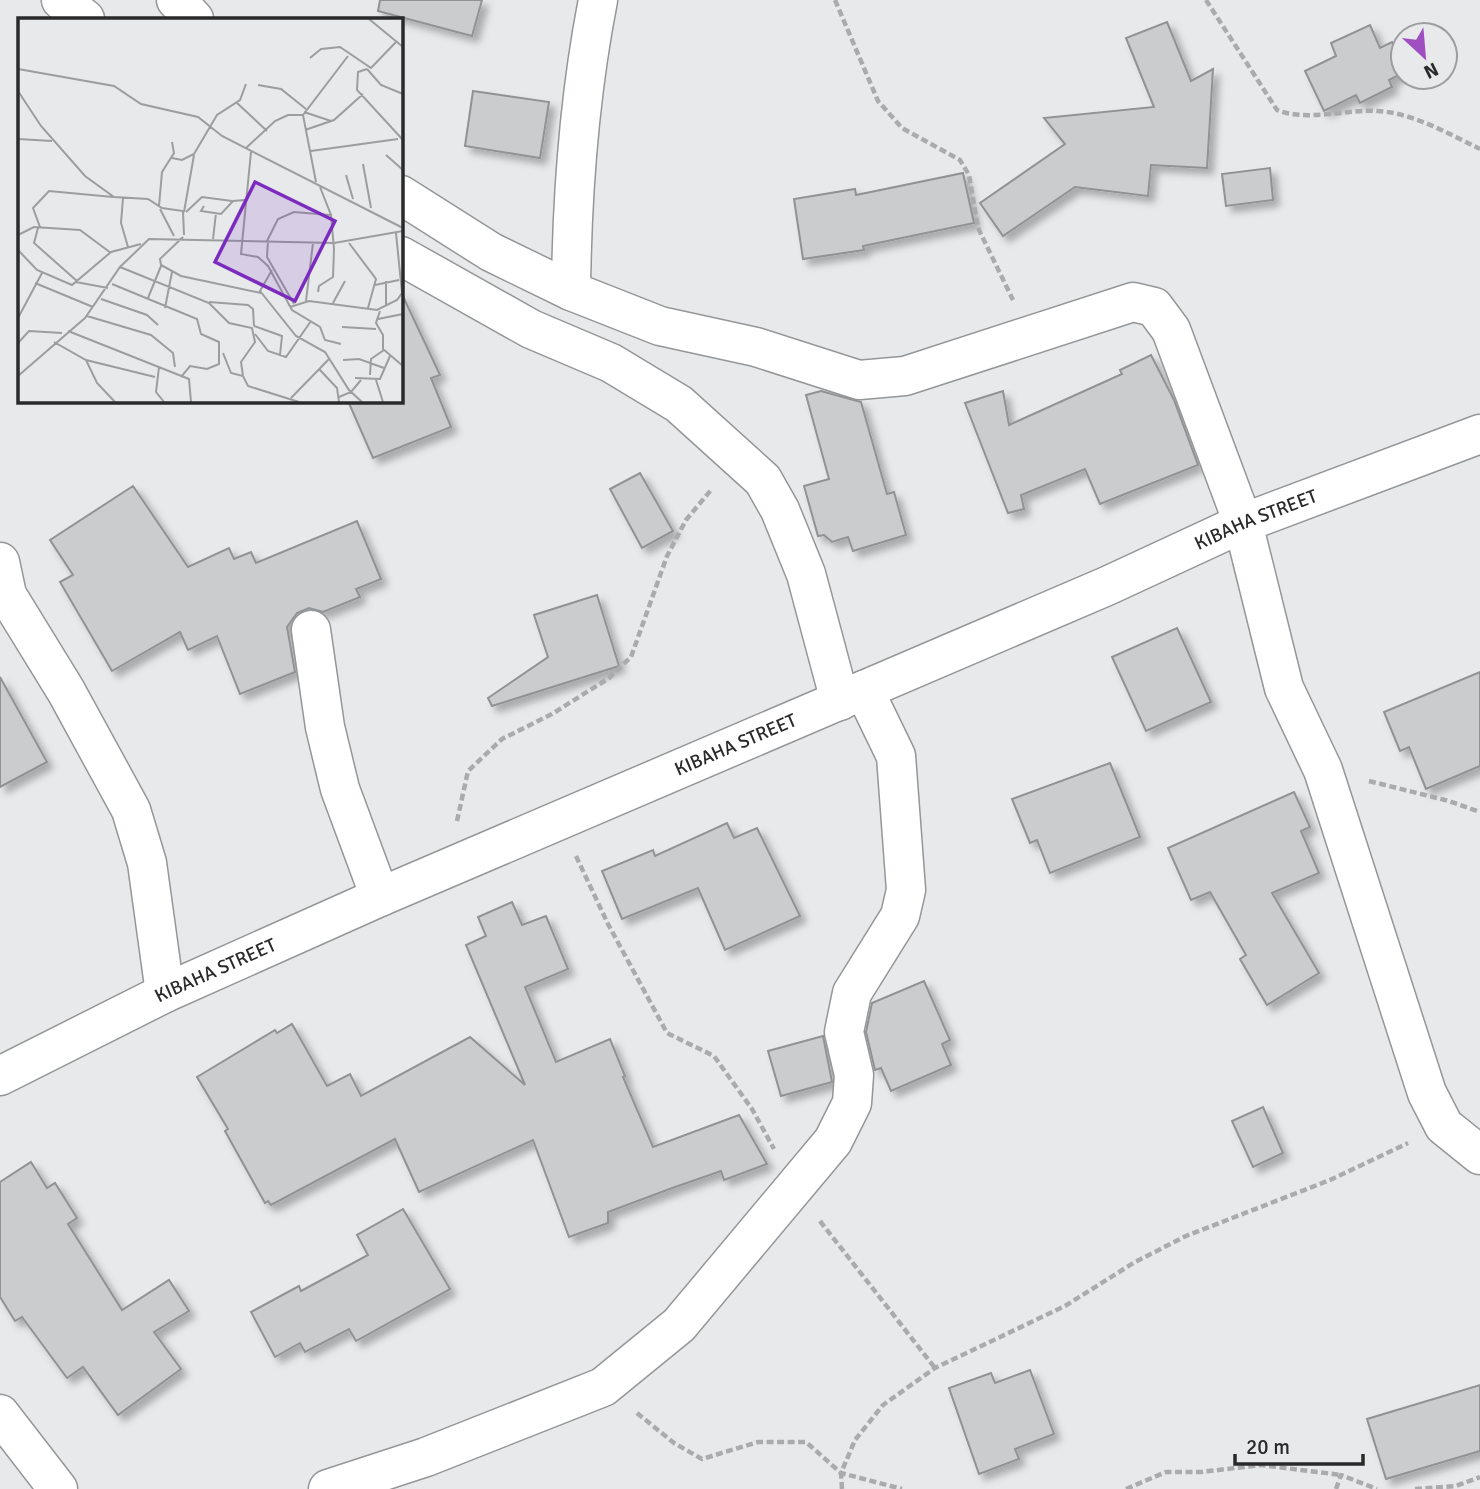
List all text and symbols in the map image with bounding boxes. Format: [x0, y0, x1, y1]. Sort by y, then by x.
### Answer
inset map [18, 18, 402, 402]
north arrow [1389, 21, 1459, 91]
text: N [1420, 57, 1442, 84]
street label: KIBAHA STREET [1191, 484, 1321, 556]
street label: KIBAHA STREET [671, 708, 801, 782]
street label: KIBAHA STREET [151, 933, 281, 1008]
scale bar [1235, 1422, 1363, 1466]
text: 20 m [1246, 1434, 1290, 1460]

